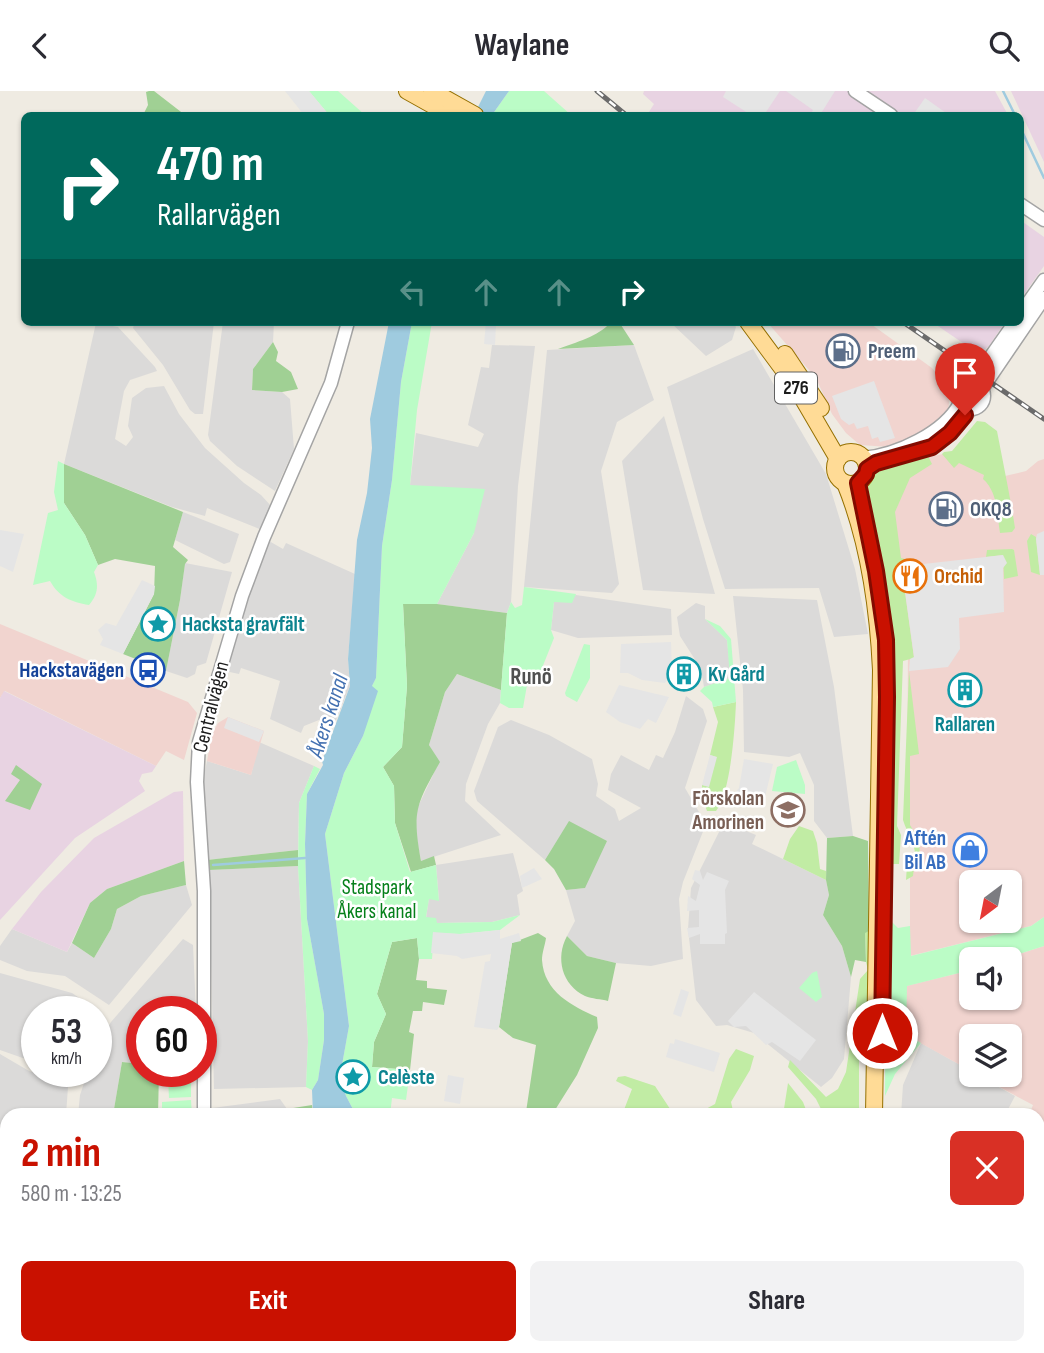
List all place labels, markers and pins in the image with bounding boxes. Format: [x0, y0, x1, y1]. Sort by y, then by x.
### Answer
fuel station icon: Preem [824, 332, 862, 370]
place label: Preem [868, 339, 916, 364]
pin [935, 343, 995, 415]
fuel station icon: OKQ8 [927, 490, 965, 528]
place label: OKQ8 [970, 497, 1012, 522]
restaurant icon: Orchid [891, 557, 929, 595]
place label: Orchid [934, 564, 983, 589]
place icon: Hacksta gravfält [139, 605, 177, 643]
place label: Hacksta gravfält [182, 612, 305, 637]
bus stop icon: Hackstavägen [129, 651, 167, 689]
building icon: Kv Gård [665, 655, 703, 693]
place label: Hackstavägen [19, 658, 124, 683]
place label: Kv Gård [708, 662, 765, 687]
building icon: Rallaren [946, 671, 984, 709]
place label: Rallaren [935, 712, 995, 737]
place label: Förskolan Amorinen [691, 786, 764, 835]
school or university icon: Förskolan Amorinen [769, 791, 807, 829]
place label: Aftén Bil AB [903, 826, 946, 875]
shop icon: Aftén Bil AB [951, 831, 989, 869]
place icon: Celèste [334, 1058, 372, 1096]
place label: Celèste [378, 1065, 435, 1090]

